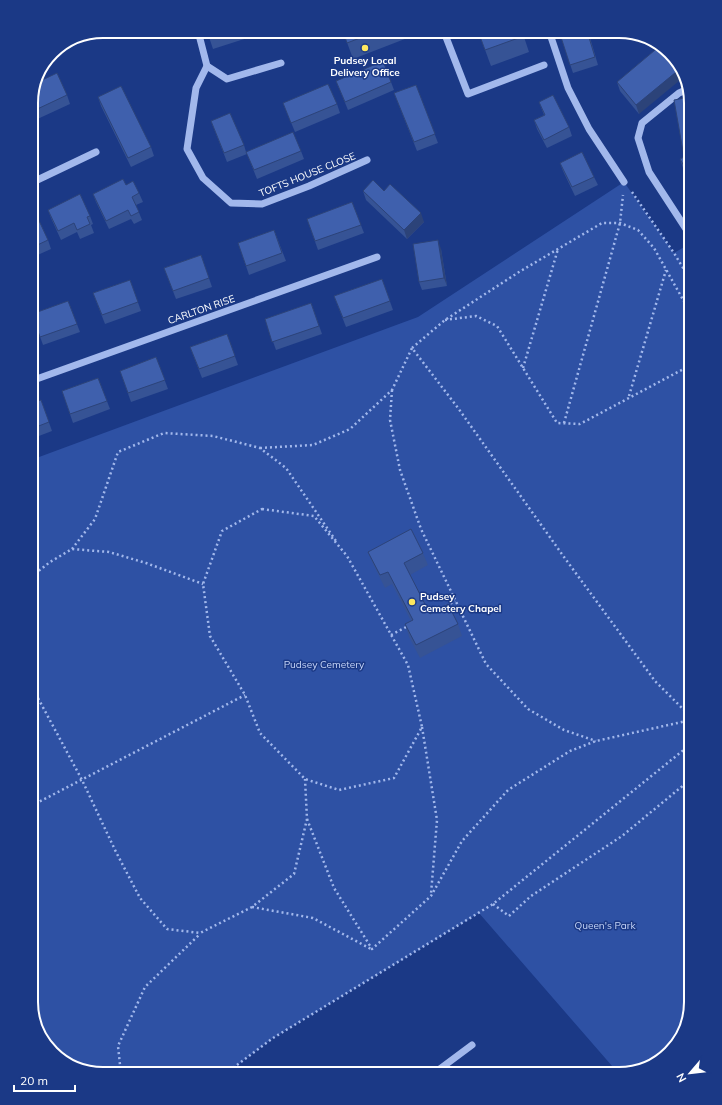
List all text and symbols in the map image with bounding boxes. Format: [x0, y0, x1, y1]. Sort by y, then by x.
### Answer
marker: Pudsey Local Delivery Office [360, 43, 370, 53]
place label: Pudsey Local Delivery Office [330, 54, 400, 79]
street label: TOFTS HOUSE CLOSE [257, 149, 357, 200]
street label: CARLTON RISE [166, 292, 237, 327]
place label: Pudsey Cemetery Chapel [420, 590, 501, 615]
marker: Pudsey Cemetery Chapel [407, 597, 417, 607]
park label: Pudsey Cemetery [284, 658, 365, 671]
park label: Queen's Park [574, 919, 636, 932]
north arrow [670, 1053, 710, 1093]
scale bar [14, 1067, 75, 1093]
text: N [673, 1071, 689, 1085]
text: 20 m [20, 1073, 48, 1088]

